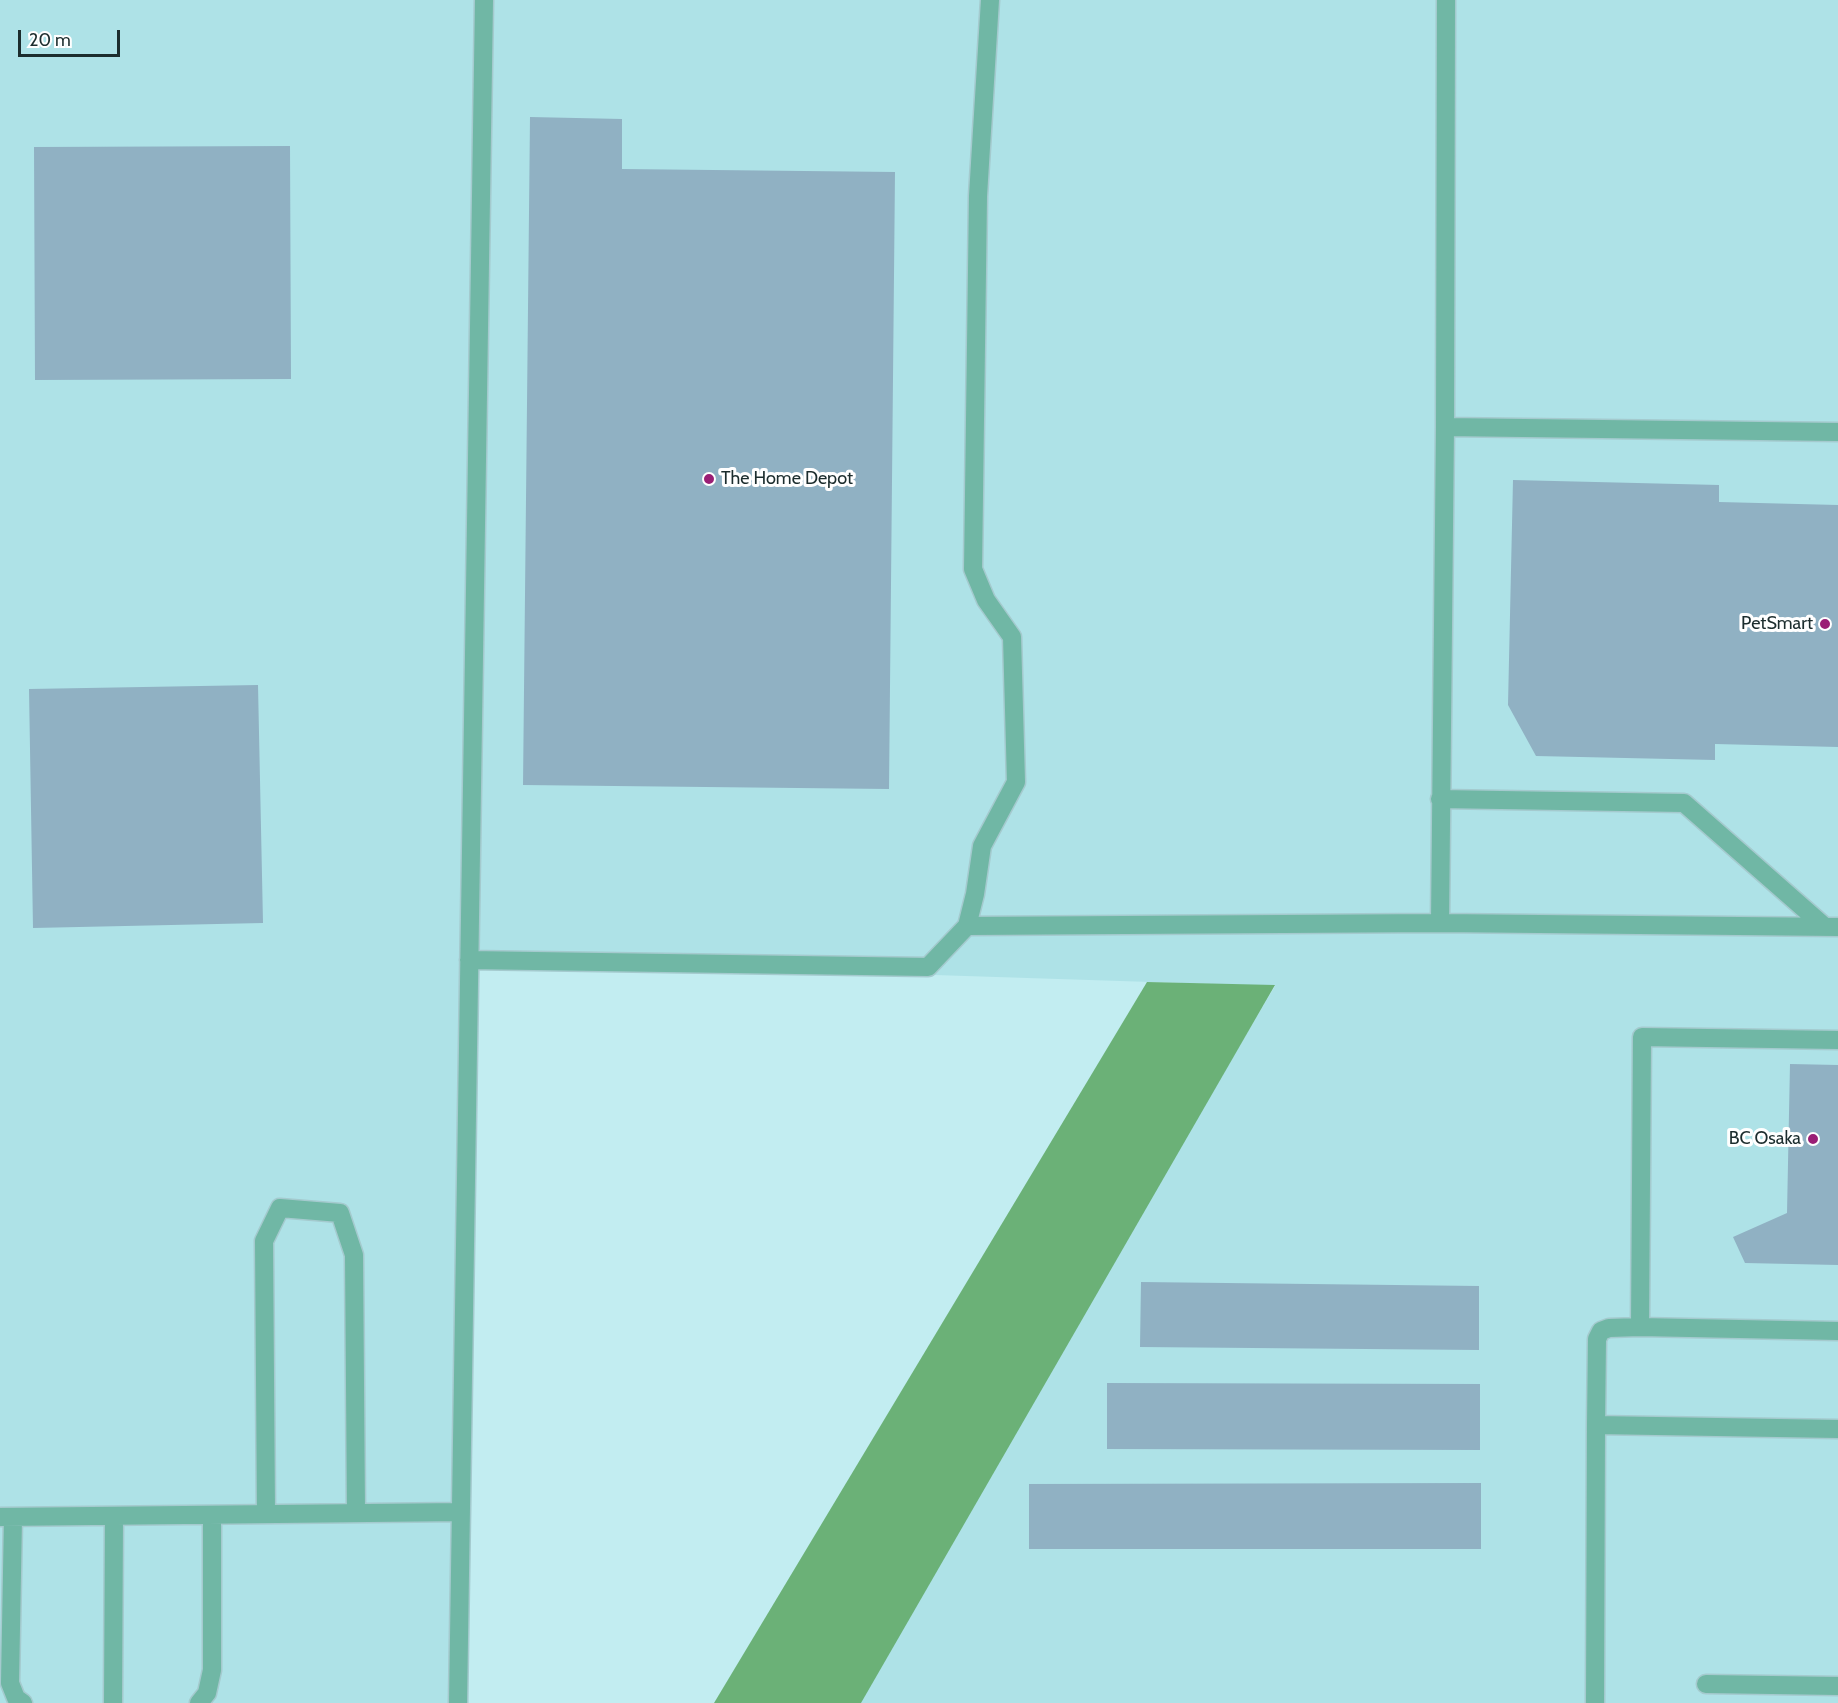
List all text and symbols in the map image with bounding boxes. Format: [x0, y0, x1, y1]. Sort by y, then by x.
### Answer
scale bar [21, 18, 123, 56]
text: 20 m [29, 29, 71, 51]
place label: The Home Depot [721, 468, 853, 490]
marker: The Home Depot [702, 472, 716, 486]
place label: PetSmart [1741, 613, 1813, 635]
marker: PetSmart [1818, 617, 1832, 631]
place label: BC Osaka [1729, 1128, 1801, 1150]
marker: BC Osaka [1806, 1132, 1820, 1146]

